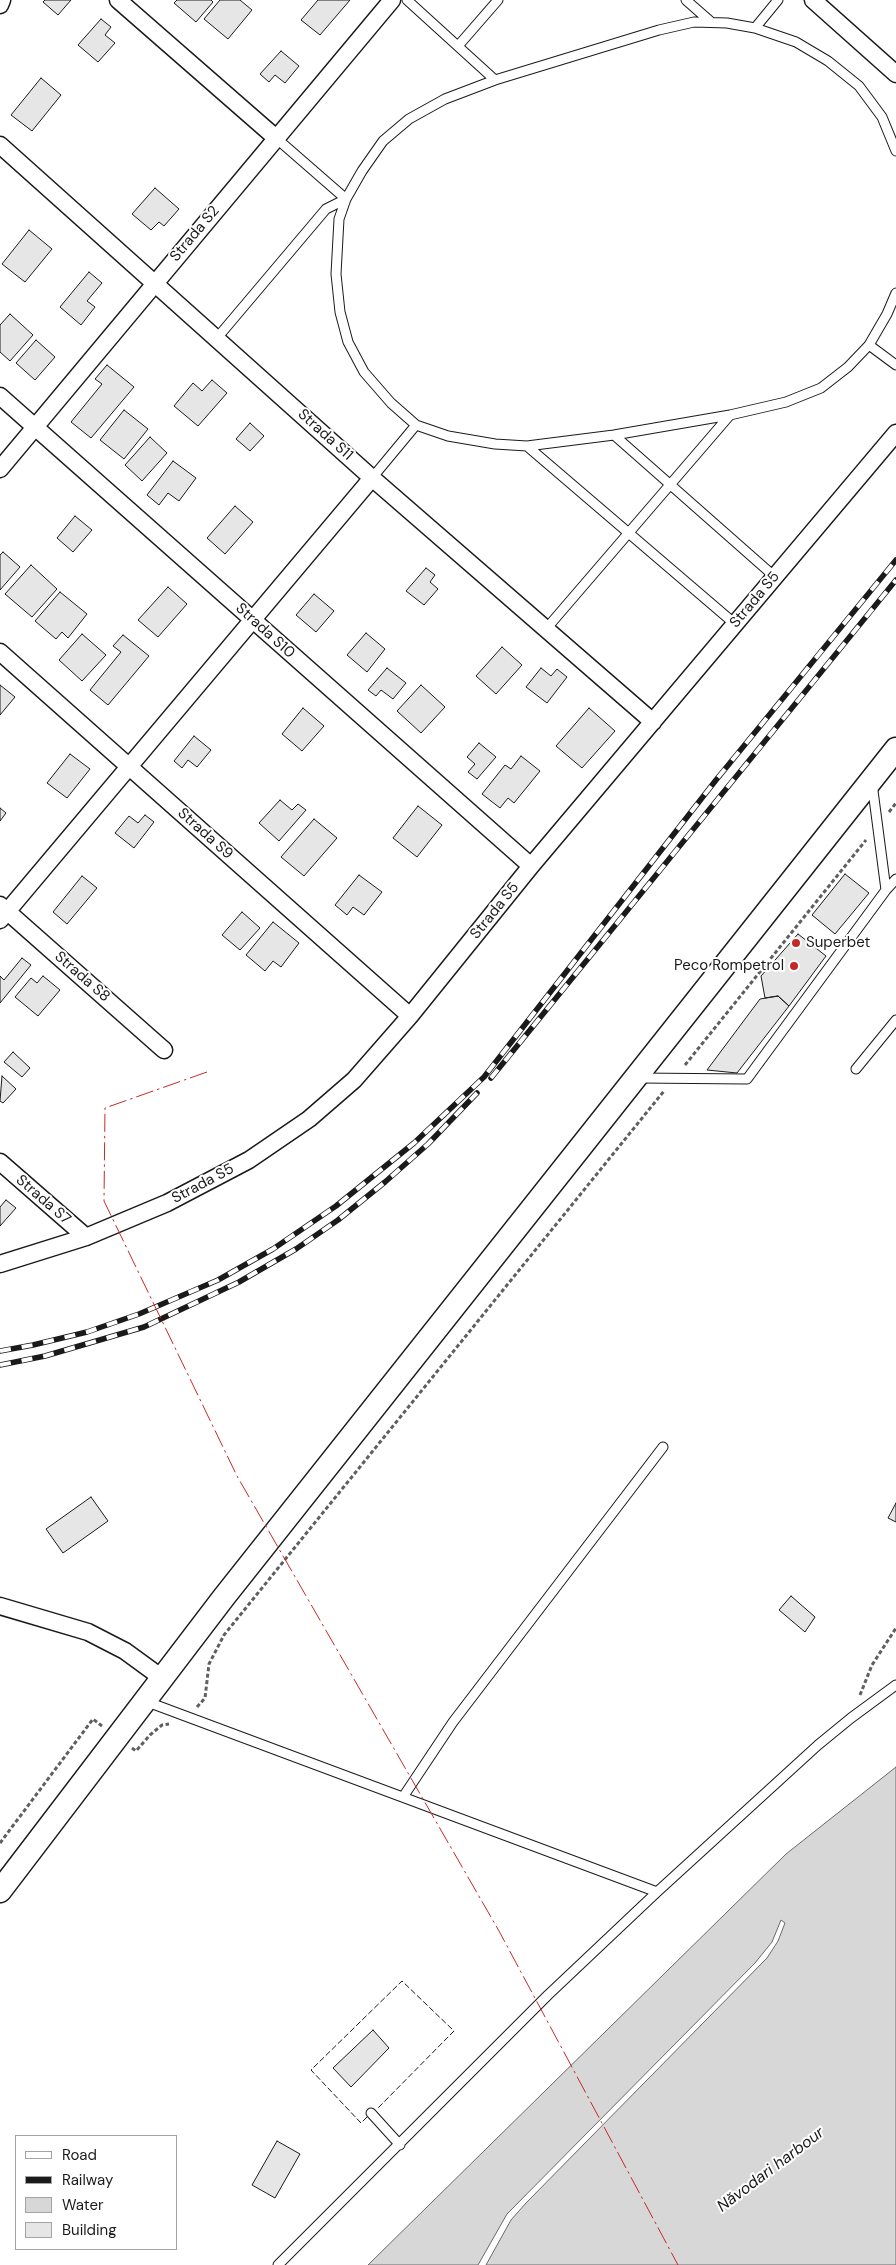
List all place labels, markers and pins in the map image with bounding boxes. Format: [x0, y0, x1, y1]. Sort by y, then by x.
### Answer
place label: Superbet [806, 934, 870, 952]
marker: Superbet [790, 937, 802, 949]
place label: Peco Rompetrol [674, 957, 784, 975]
marker: Peco Rompetrol [788, 960, 800, 972]

